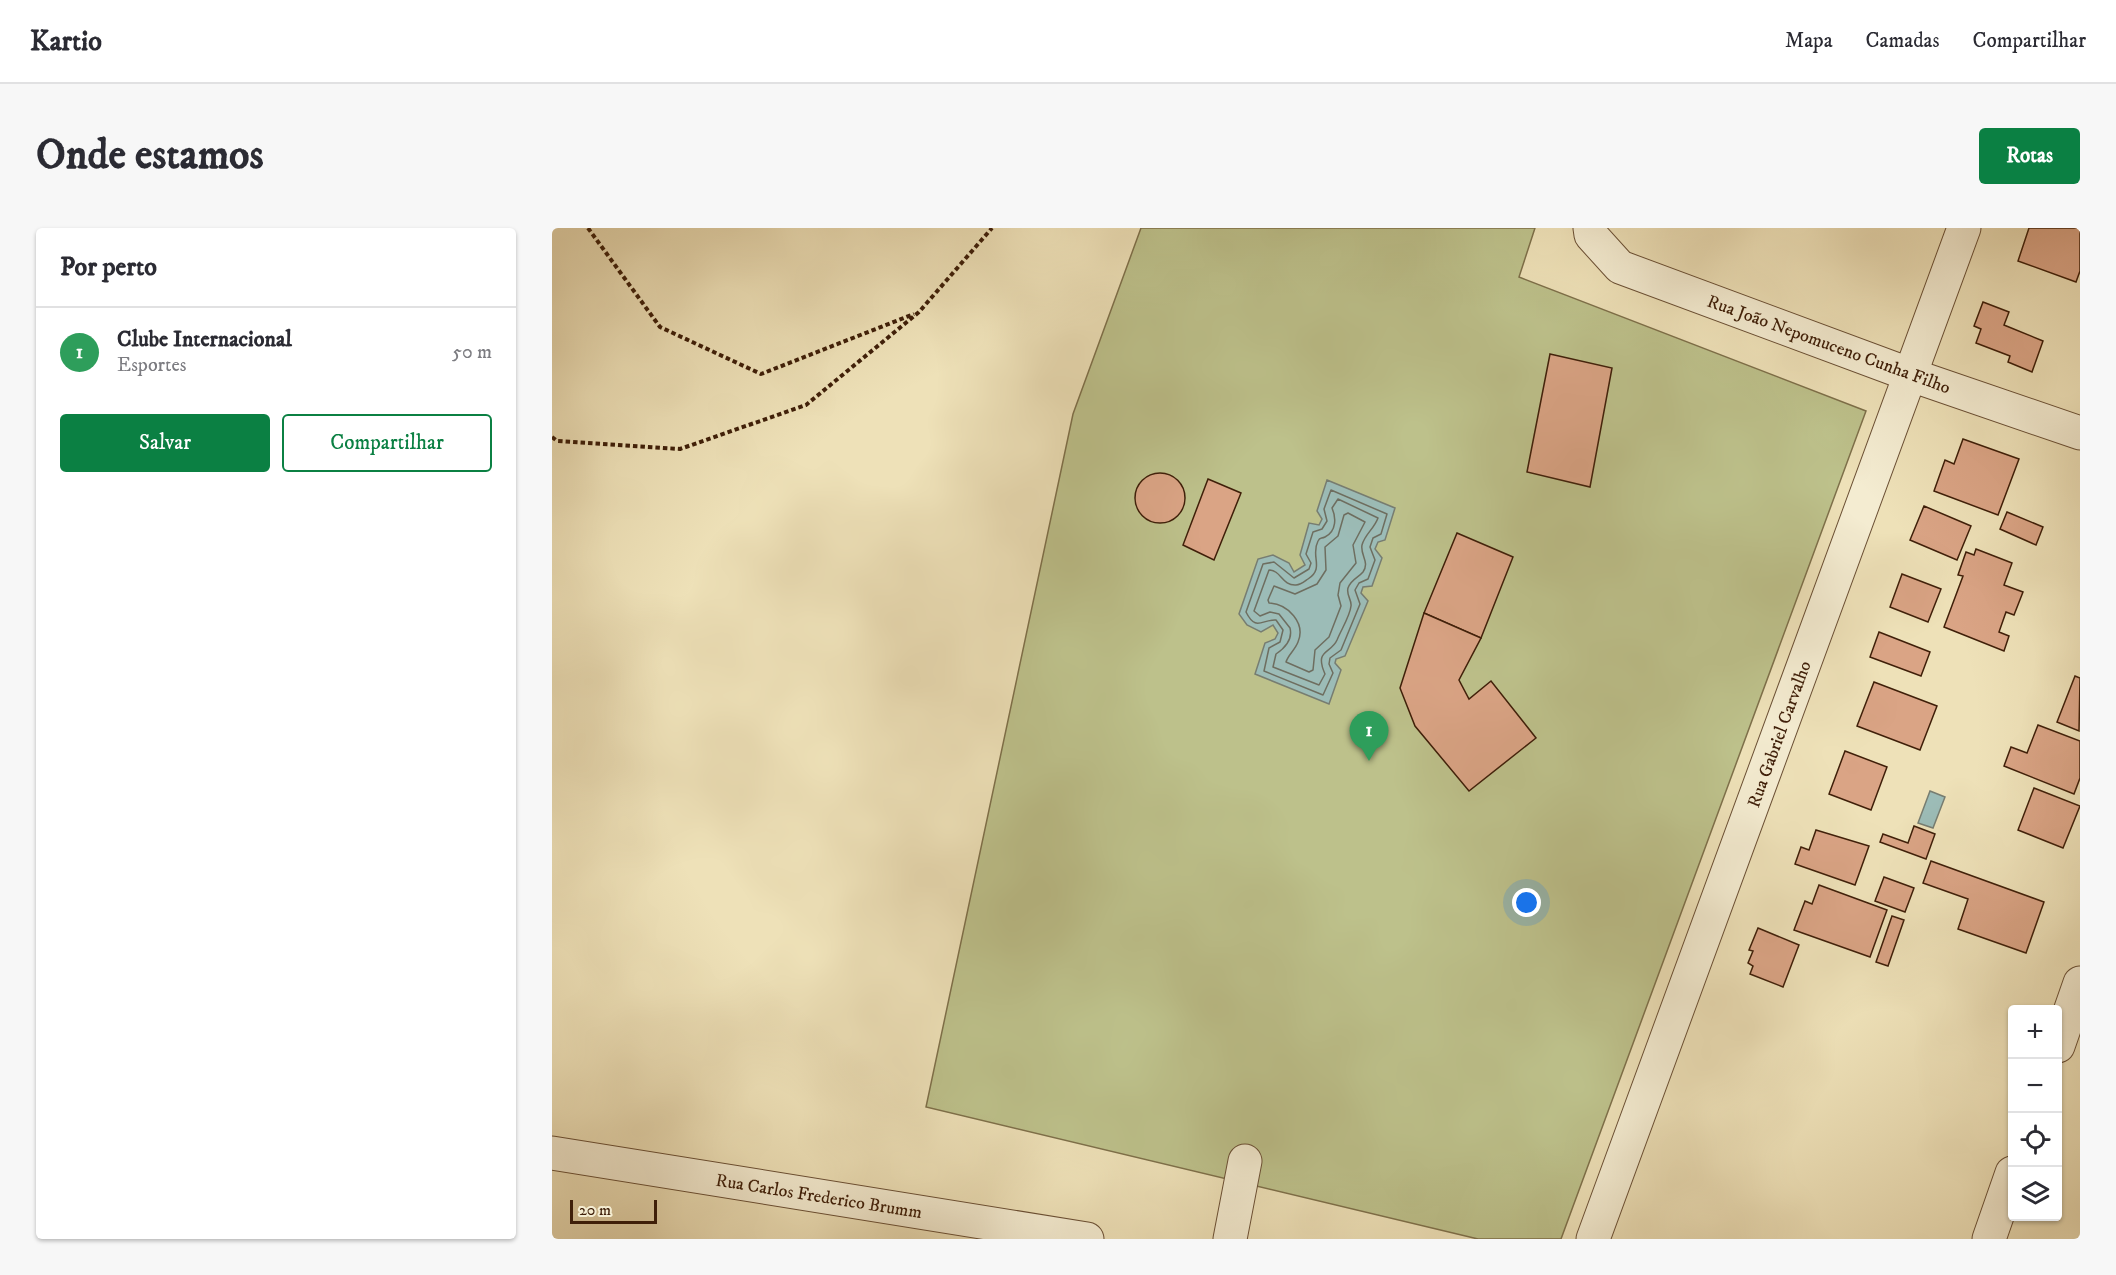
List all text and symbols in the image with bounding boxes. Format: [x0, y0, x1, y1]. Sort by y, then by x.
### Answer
text: Kartio [30, 24, 102, 59]
text: Mapa [1785, 28, 1833, 54]
text: Camadas [1866, 28, 1940, 54]
text: Compartilhar [1973, 28, 2086, 54]
button: Rotas [1979, 128, 2080, 184]
text: Onde estamos [36, 130, 264, 182]
text: Por perto [60, 251, 157, 284]
street label: Rua João Nepomuceno Cunha Filho [1704, 291, 1953, 399]
text: Clube Internacional [117, 326, 292, 353]
text: 1 [76, 340, 83, 365]
text: 50 m [452, 340, 492, 365]
text: Esportes [117, 353, 186, 378]
button: Salvar [60, 414, 270, 472]
button: Compartilhar [282, 414, 492, 472]
street label: Rua Gabriel Carvalho [1743, 658, 1817, 811]
pin: 1 [1350, 712, 1388, 761]
your location [1512, 888, 1541, 917]
map controls [2008, 1005, 2062, 1221]
button: + [2008, 1005, 2062, 1059]
button: − [2008, 1059, 2062, 1113]
button: locate [2008, 1113, 2062, 1167]
button: layers [2008, 1167, 2062, 1221]
street label: Rua Carlos Frederico Brumm [714, 1170, 924, 1224]
scale bar [570, 1197, 657, 1224]
text: 20 m [579, 1200, 611, 1220]

